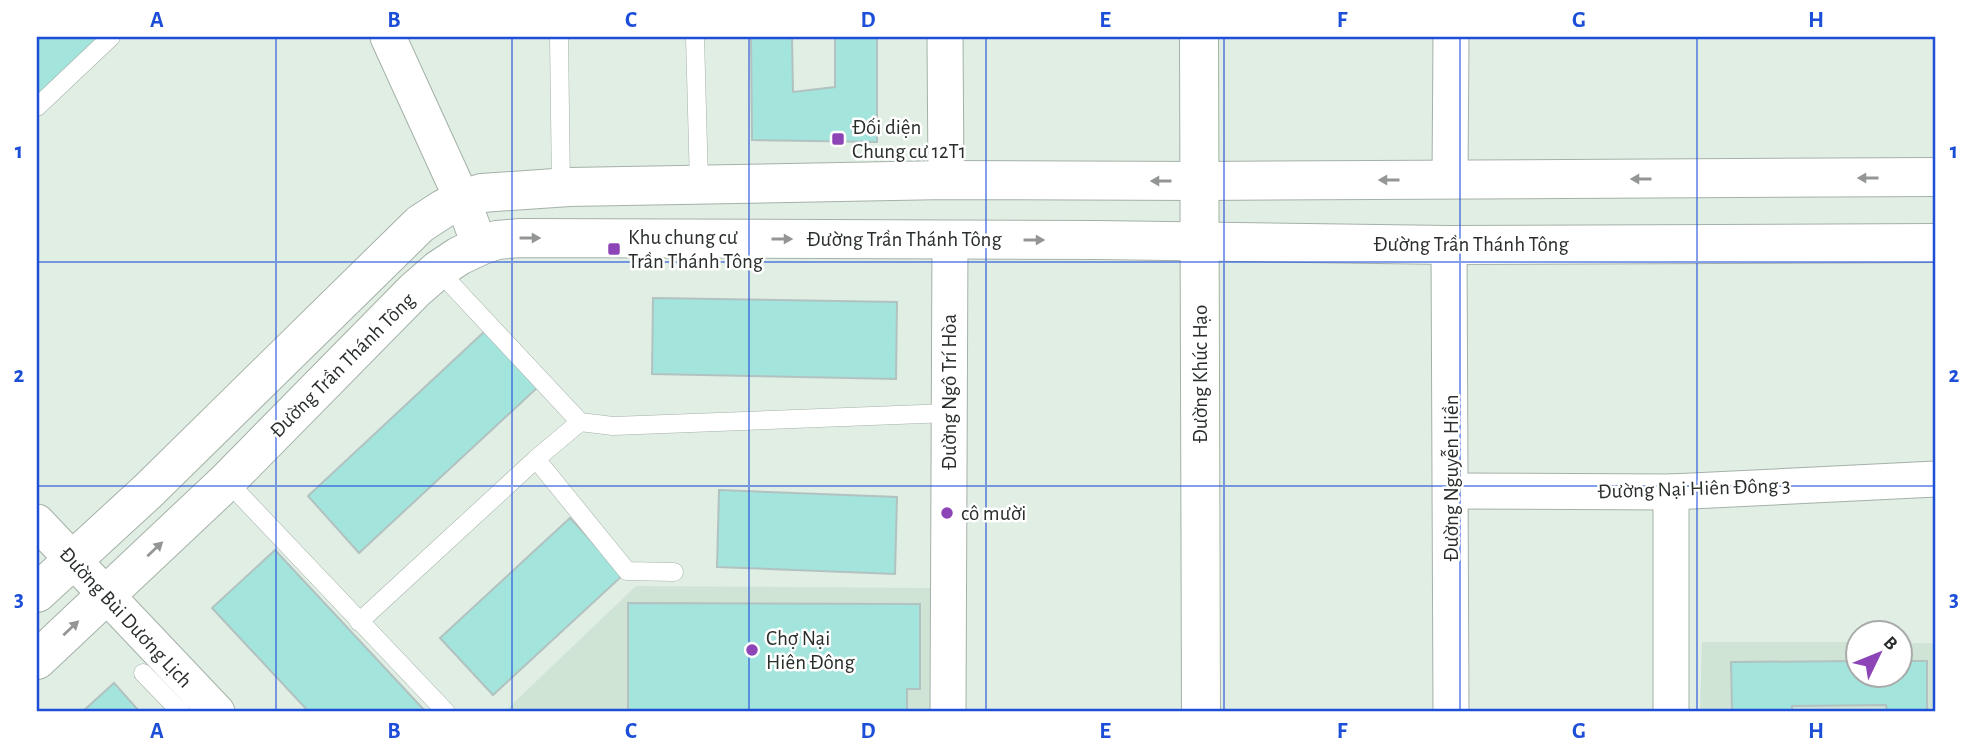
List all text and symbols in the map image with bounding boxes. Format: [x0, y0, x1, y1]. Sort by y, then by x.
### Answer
text: A [150, 9, 164, 32]
text: B [387, 9, 401, 32]
text: C [625, 9, 637, 32]
text: D [860, 9, 876, 32]
text: E [1099, 9, 1111, 32]
text: F [1337, 9, 1348, 32]
text: G [1572, 9, 1586, 32]
text: H [1808, 9, 1824, 32]
place label: Đối diện Chung cư 12T1 [852, 117, 966, 162]
marker: Đối diện Chung cư 12T1 [830, 131, 846, 147]
text: 1 [15, 140, 23, 163]
text: 1 [1950, 140, 1958, 163]
one-way arrow [1857, 172, 1879, 183]
one-way arrow [1629, 173, 1651, 185]
one-way arrow [1377, 174, 1399, 186]
one-way arrow [1150, 175, 1172, 187]
place label: Khu chung cư Trần Thánh Tông [628, 227, 764, 272]
street label: Đường Trần Thánh Tông [806, 229, 1002, 250]
one-way arrow [519, 232, 541, 244]
one-way arrow [771, 233, 793, 245]
one-way arrow [1023, 234, 1045, 246]
street label: Đường Trần Thánh Tông [1373, 234, 1569, 255]
marker: Khu chung cư Trần Thánh Tông [606, 241, 622, 257]
street label: Đường Trần Thánh Tông [266, 288, 419, 442]
street label: Đường Khúc Hạo [1190, 305, 1211, 443]
street label: Đường Ngô Trí Hòa [939, 314, 960, 470]
text: 2 [14, 364, 25, 387]
text: 2 [1949, 364, 1960, 387]
street label: Đường Nguyễn Hiền [1440, 394, 1462, 562]
street label: Đường Nại Hiên Đông 3 [1597, 475, 1791, 502]
place label: cô mười [961, 503, 1026, 524]
marker: cô mười [939, 505, 955, 521]
one-way arrow [146, 541, 164, 557]
street label: Đường Bùi Dương Lịch [55, 543, 196, 692]
text: 3 [14, 588, 24, 611]
text: 3 [1949, 588, 1959, 611]
one-way arrow [62, 620, 79, 636]
north arrow [1843, 620, 1913, 690]
place label: Chợ Nại Hiên Đông [766, 628, 855, 673]
text: B [1880, 633, 1901, 654]
marker: Chợ Nại Hiên Đông [744, 642, 760, 658]
text: A [150, 720, 164, 743]
text: B [387, 720, 401, 743]
text: C [625, 720, 637, 743]
text: D [860, 720, 876, 743]
text: E [1099, 720, 1111, 743]
text: F [1337, 720, 1348, 743]
text: G [1572, 720, 1586, 743]
text: H [1808, 720, 1824, 743]

